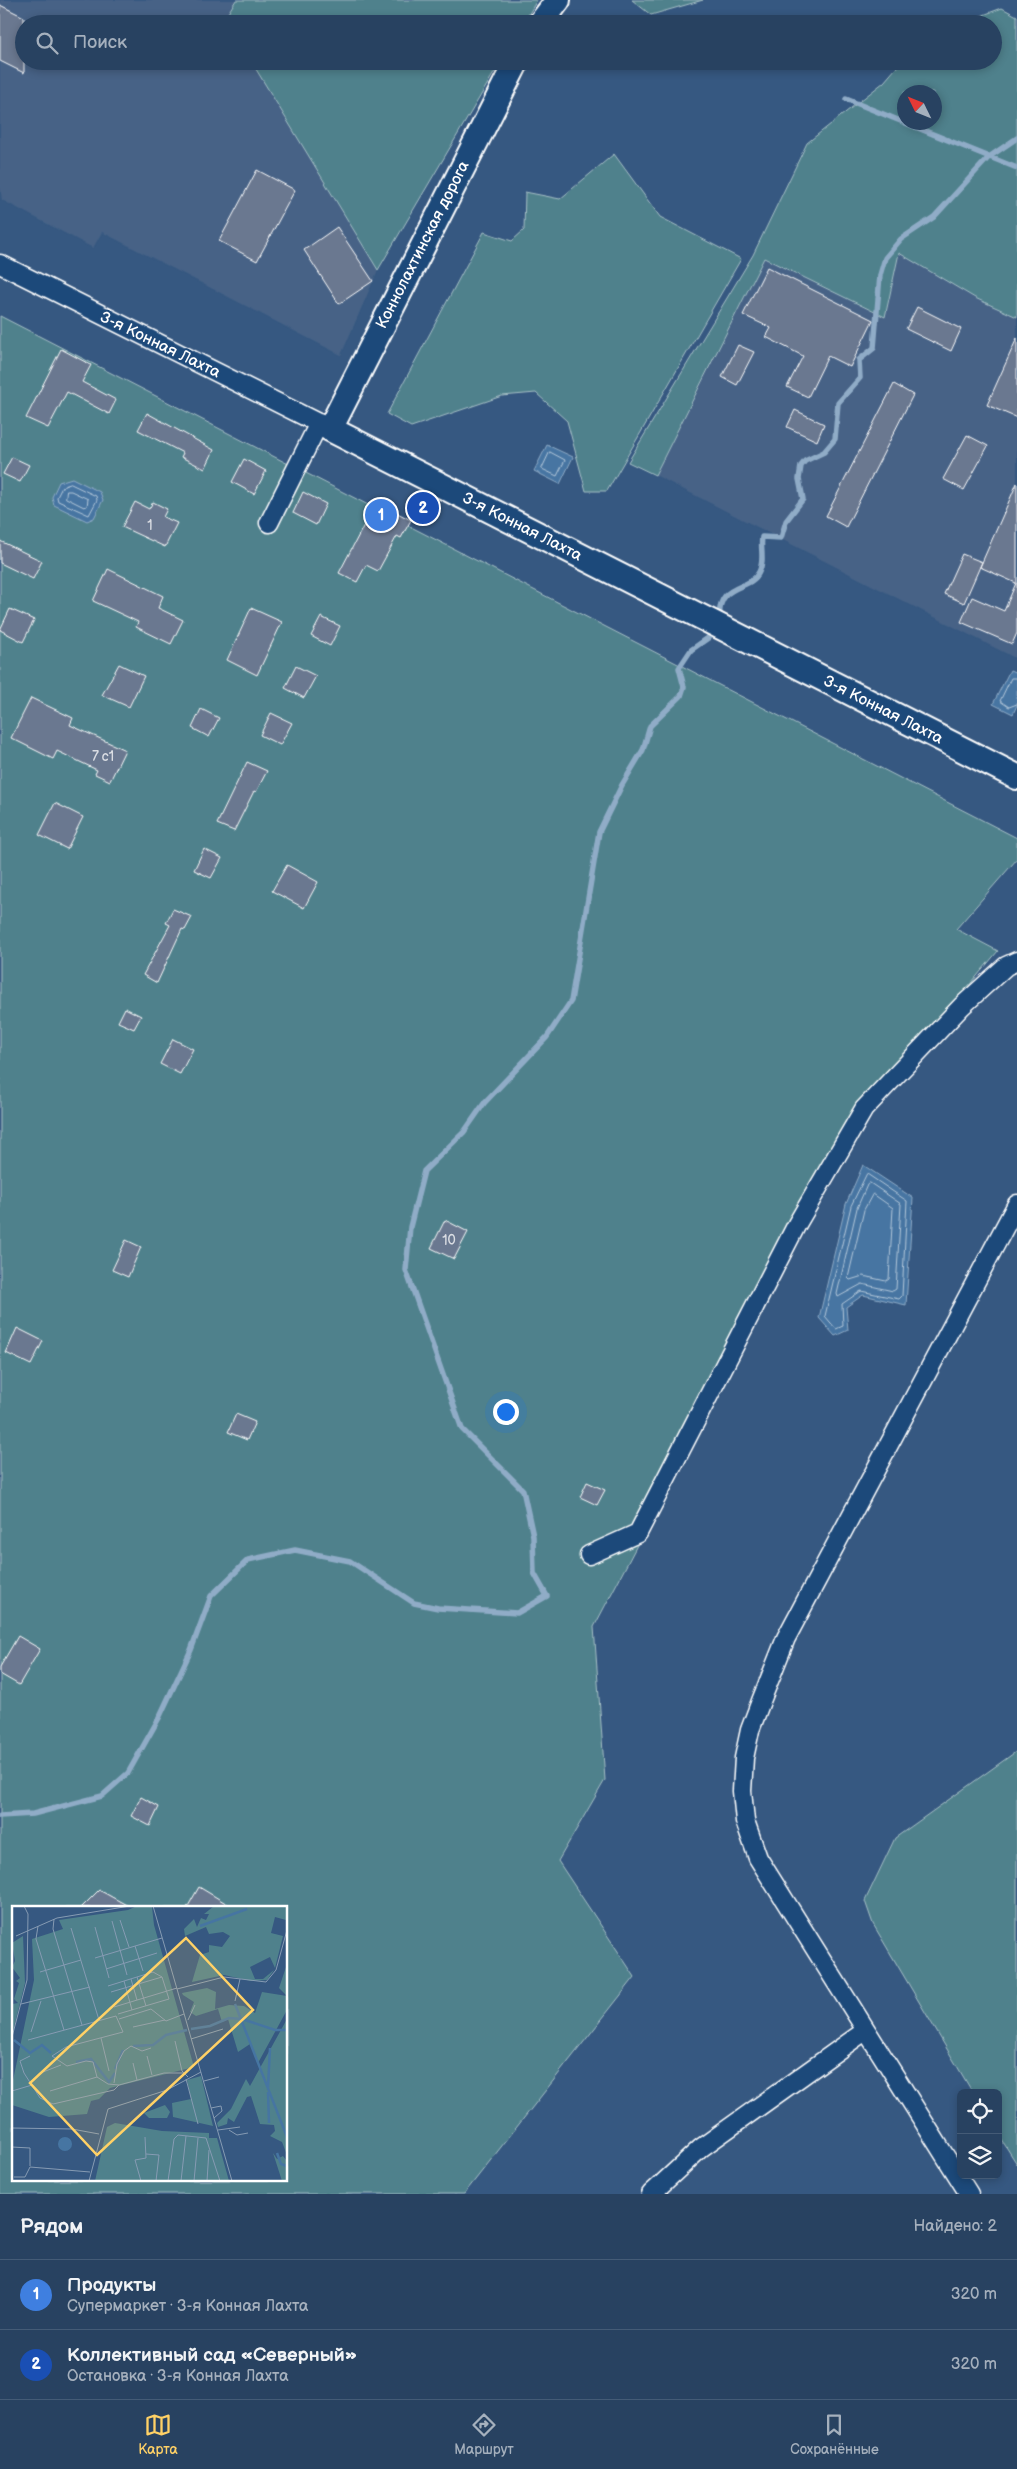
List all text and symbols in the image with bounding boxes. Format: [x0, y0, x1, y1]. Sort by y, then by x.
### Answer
search box [15, 15, 1002, 70]
icon: search [33, 29, 61, 57]
text: Поиск [73, 31, 127, 54]
north arrow [897, 85, 942, 130]
street label: Коннолахтинская дорога [372, 157, 474, 332]
street label: 3-я Конная Лахта [97, 308, 224, 383]
pin: 2 [407, 489, 439, 527]
street label: 3-я Конная Лахта [459, 489, 586, 566]
pin: 1 [365, 496, 397, 534]
house number: 1 [147, 517, 153, 534]
street label: 3-я Конная Лахта [820, 672, 947, 749]
house number: 7 с1 [92, 748, 114, 765]
house number: 10 [442, 1232, 456, 1249]
your location [493, 1399, 519, 1425]
inset map [12, 1906, 288, 2182]
map controls [957, 2089, 1002, 2179]
button: locate [957, 2089, 1002, 2134]
button: layers [957, 2134, 1002, 2179]
text: Рядом [20, 2214, 83, 2239]
text: Найдено: 2 [913, 2217, 997, 2236]
text: Продукты [67, 2274, 156, 2297]
text: 1 [33, 2285, 39, 2304]
text: 320 m [951, 2285, 997, 2304]
text: Супермаркет · 3-я Конная Лахта [67, 2297, 309, 2316]
text: Коллективный сад «Северный» [67, 2344, 357, 2367]
text: 2 [31, 2355, 41, 2374]
text: 320 m [951, 2355, 997, 2374]
text: Остановка · 3-я Конная Лахта [67, 2367, 289, 2386]
tab: Карта [138, 2411, 178, 2458]
tab: Маршрут [454, 2411, 514, 2458]
tab: Сохранённые [790, 2411, 879, 2458]

